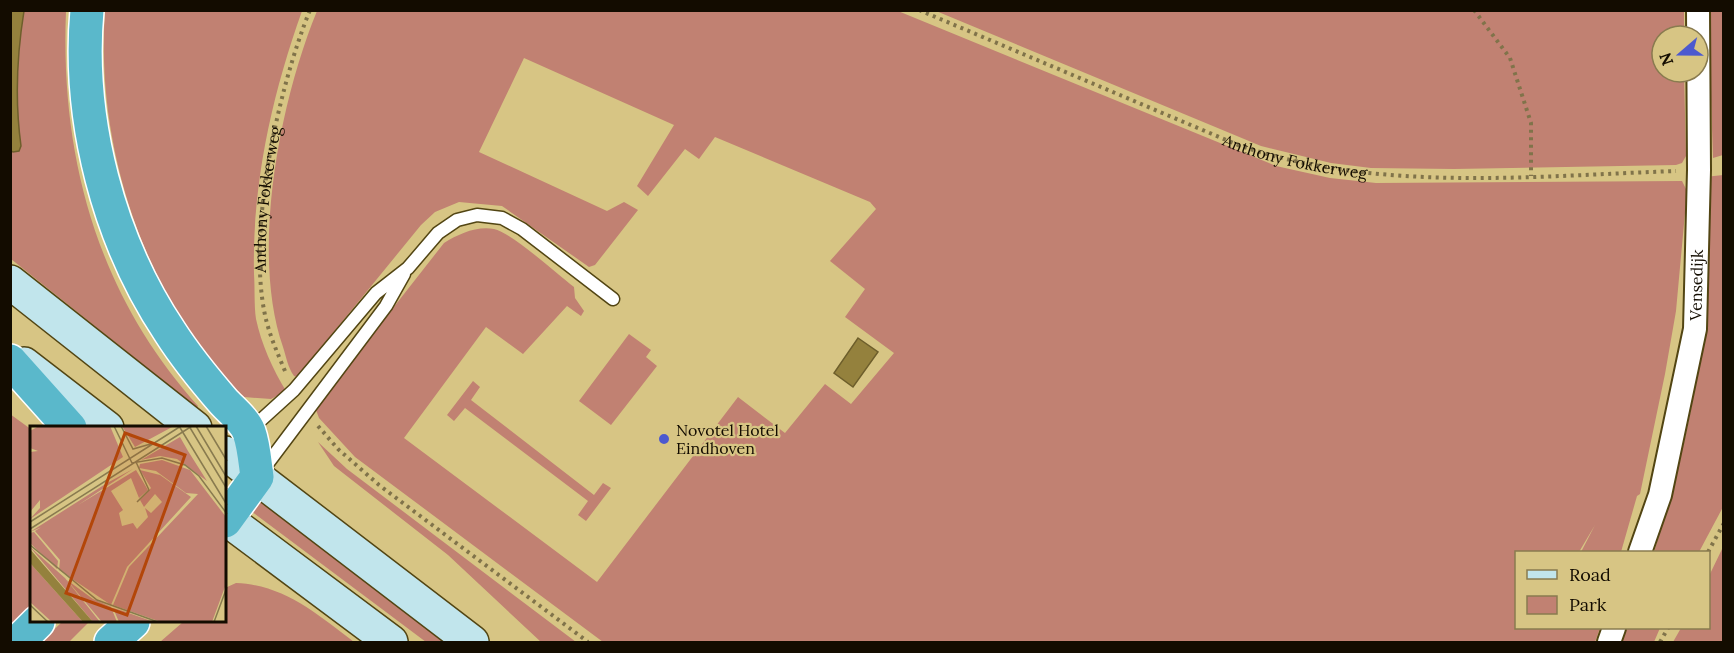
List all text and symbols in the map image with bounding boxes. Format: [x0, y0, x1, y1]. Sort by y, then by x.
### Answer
north arrow [1650, 24, 1710, 84]
text: N [1654, 50, 1677, 68]
street label: Anthony Fokkerweg [250, 123, 285, 274]
street label: Anthony Fokkerweg [1219, 129, 1370, 183]
street label: Vensedijk [1685, 249, 1707, 322]
place label: Novotel Hotel Eindhoven [676, 420, 779, 458]
inset map [30, 426, 226, 623]
marker: Novotel Hotel Eindhoven [657, 432, 671, 446]
legend [1515, 551, 1710, 629]
text: Road [1569, 563, 1611, 586]
text: Park [1569, 593, 1607, 616]

